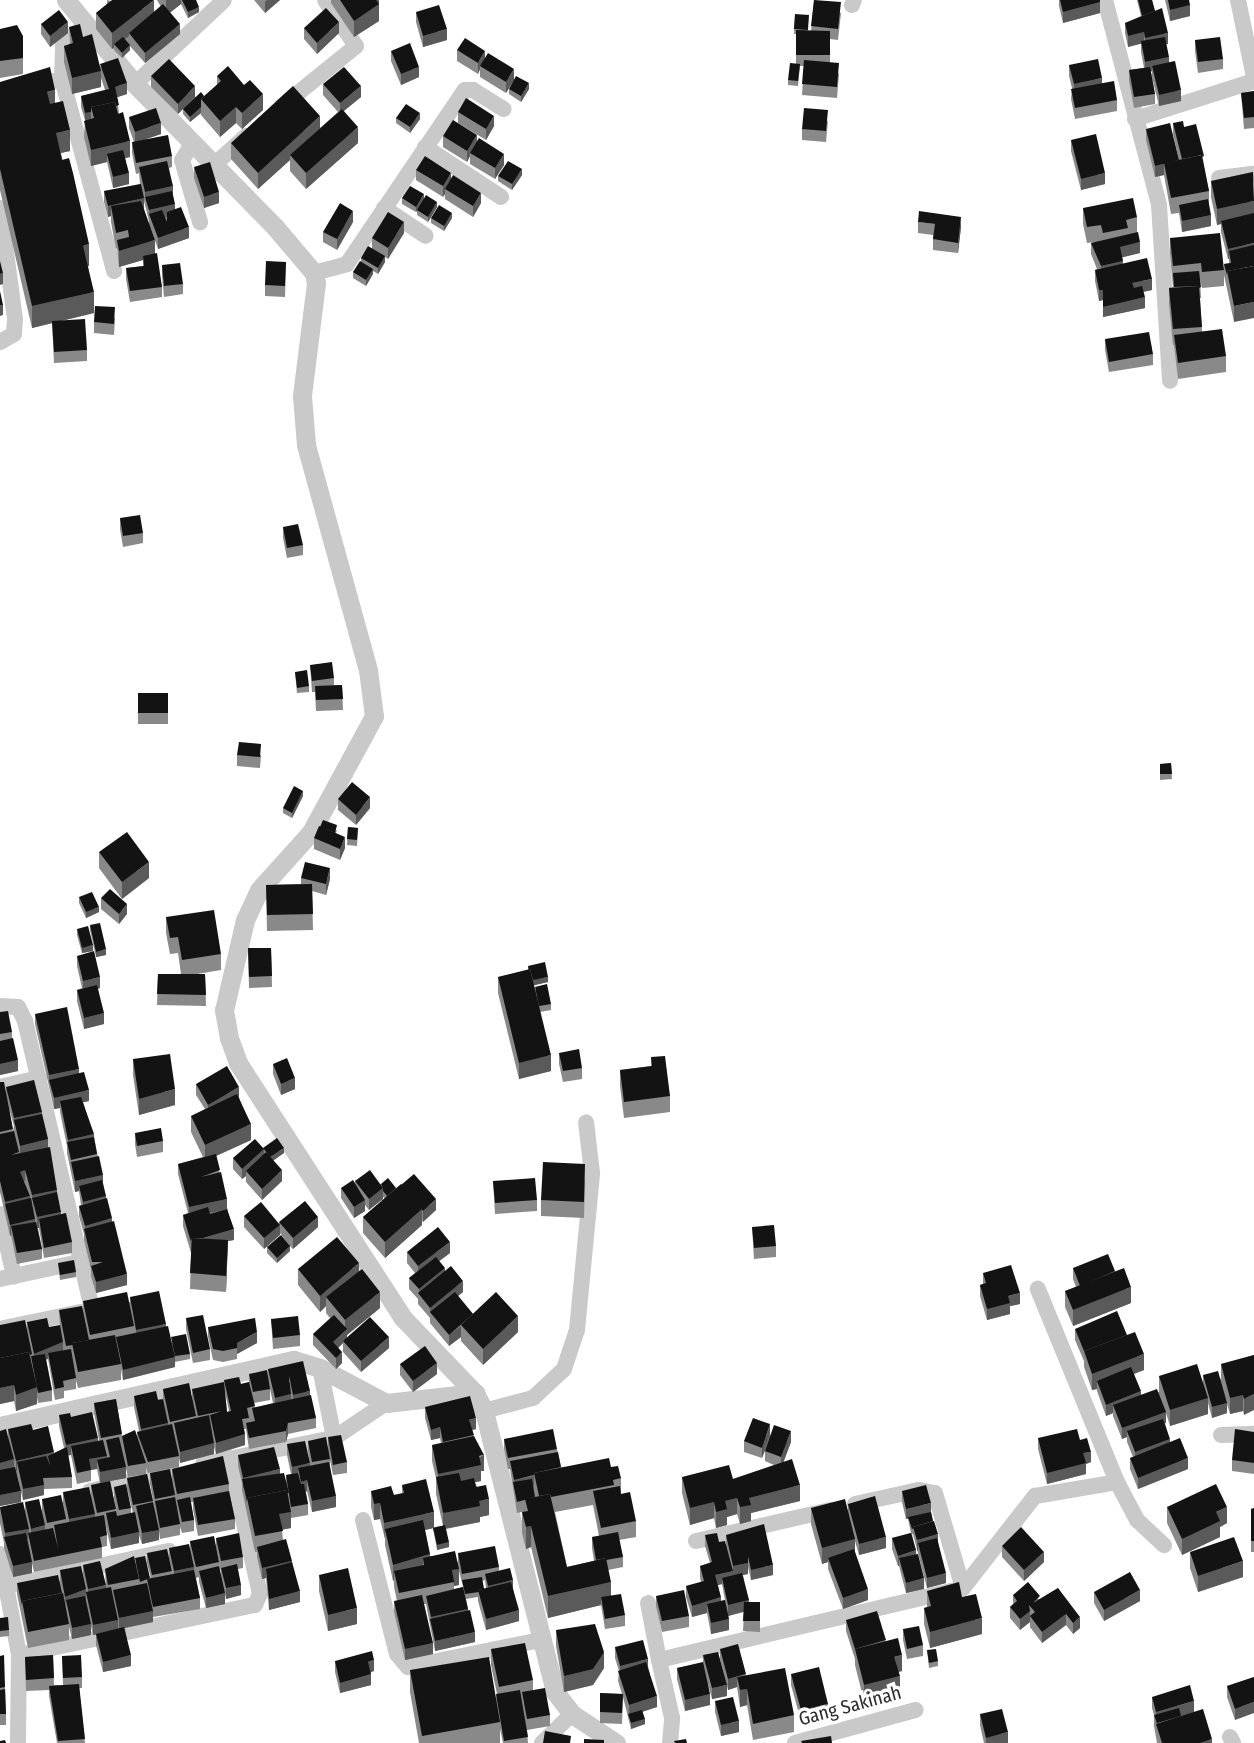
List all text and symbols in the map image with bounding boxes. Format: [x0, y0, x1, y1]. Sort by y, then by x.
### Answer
street label: Gang Sakinah [796, 1681, 904, 1731]

